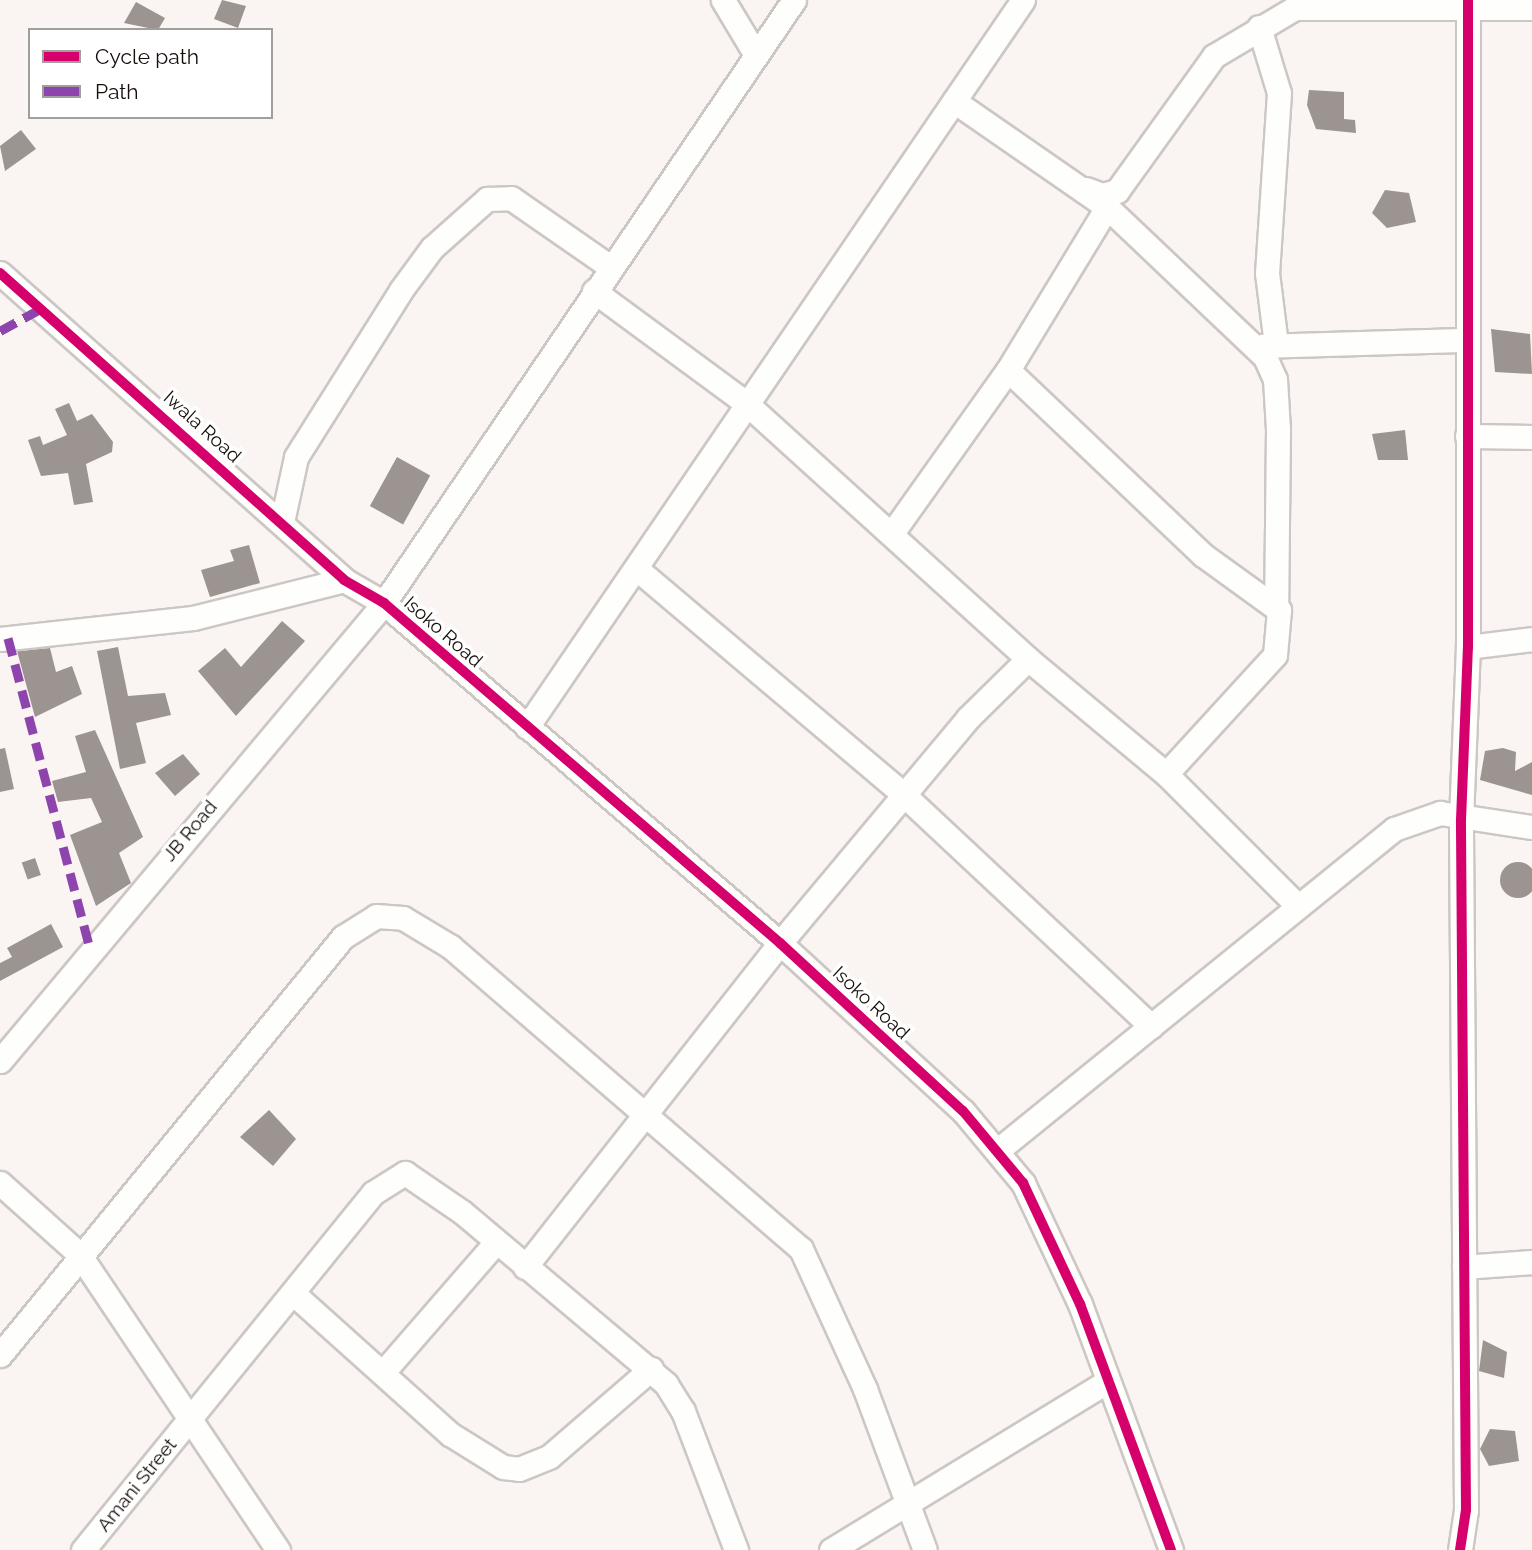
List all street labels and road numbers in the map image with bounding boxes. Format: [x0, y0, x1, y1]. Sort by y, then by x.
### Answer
street label: Iwala Road [159, 386, 245, 468]
street label: Isoko Road [399, 592, 487, 672]
street label: JB Road [158, 796, 222, 866]
street label: Isoko Road [828, 962, 914, 1044]
street label: Amani Street [92, 1434, 182, 1536]

